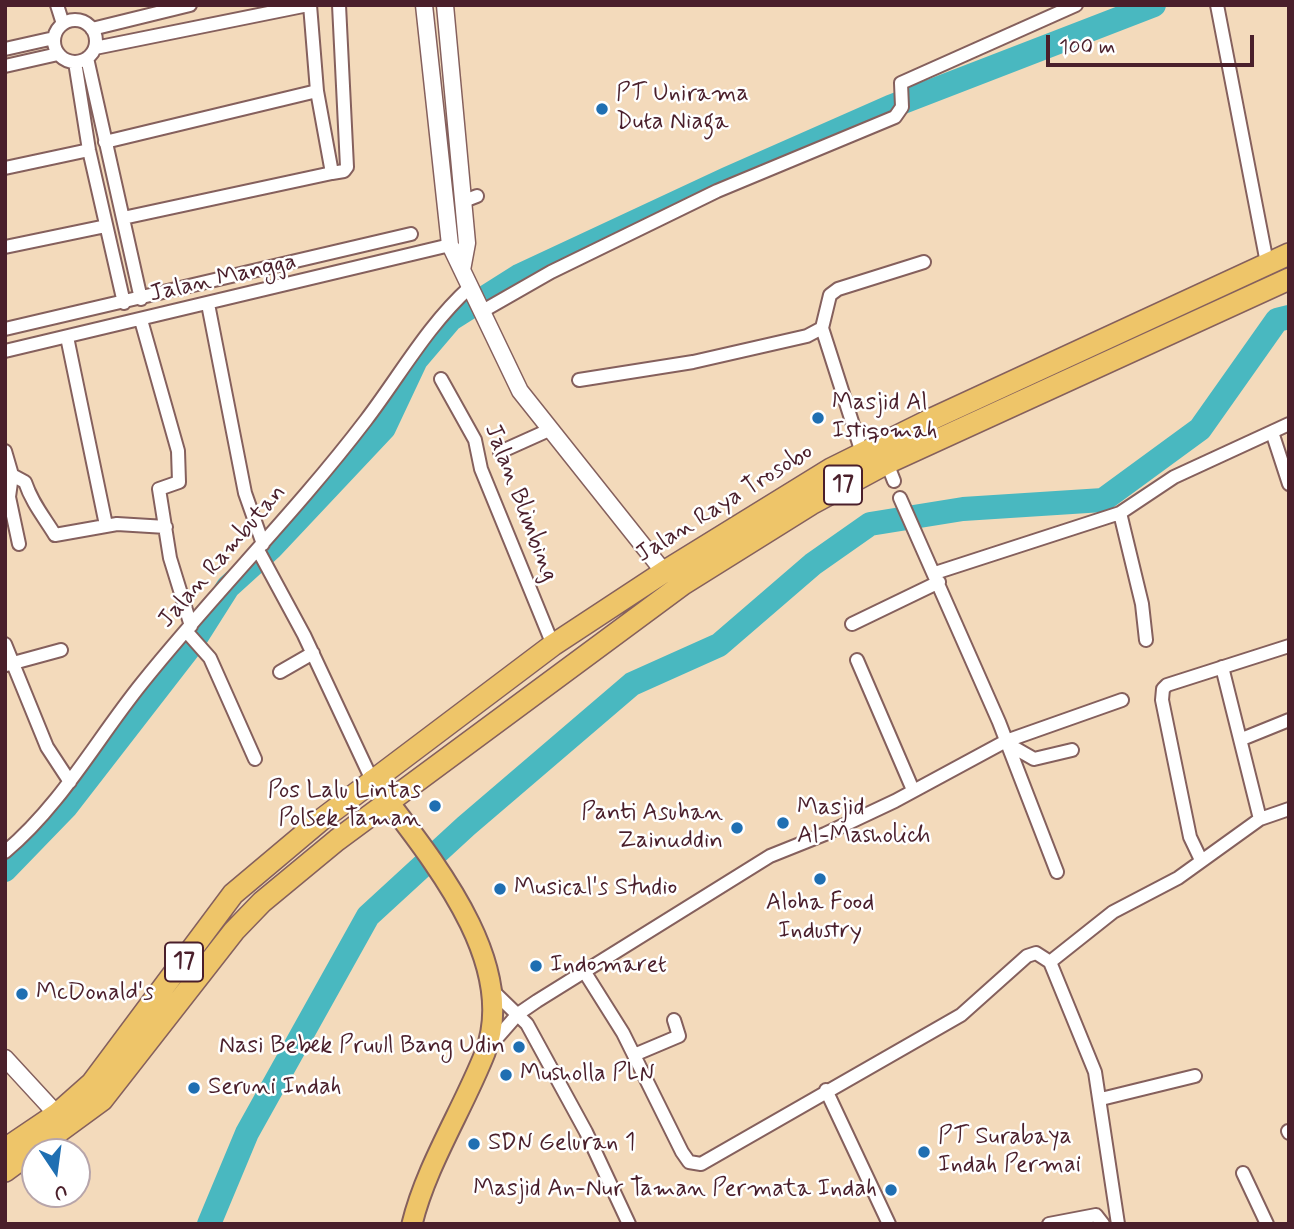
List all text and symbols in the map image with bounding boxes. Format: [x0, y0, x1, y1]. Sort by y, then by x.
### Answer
scale bar [1049, 21, 1257, 65]
text: 100 m [1059, 33, 1115, 61]
place label: PT Unirama Duta Niaga [616, 81, 749, 137]
marker: PT Unirama Duta Niaga [594, 101, 610, 117]
street label: Jalan Mangga [147, 248, 299, 310]
place label: Masjid Al Istiqomah [832, 390, 938, 446]
marker: Masjid Al Istiqomah [810, 410, 826, 426]
street label: Jalan Blimbing [477, 420, 563, 586]
street label: Jalan Raya Trosobo [631, 438, 819, 570]
road number: 17 [824, 466, 862, 505]
street label: Jalan Rambutan [153, 479, 293, 635]
place label: Pos Lalu Lintas Polsek Taman [268, 778, 421, 834]
place label: Masjid Al-Masholich [797, 795, 931, 851]
marker: Pos Lalu Lintas Polsek Taman [427, 798, 443, 814]
place label: Panti Asuhan Zainuddin [581, 800, 723, 856]
marker: Masjid Al-Masholich [775, 815, 791, 831]
marker: Panti Asuhan Zainuddin [729, 820, 745, 836]
marker: Aloha Food Industry [812, 871, 828, 887]
place label: Musical's Studio [514, 875, 677, 903]
marker: Musical's Studio [492, 881, 508, 897]
place label: Aloha Food Industry [766, 890, 874, 946]
road number: 17 [165, 942, 203, 981]
place label: Indomaret [550, 952, 667, 980]
marker: Indomaret [528, 958, 544, 974]
place label: McDonald's [36, 980, 154, 1008]
marker: McDonald's [14, 986, 30, 1002]
place label: Nasi Bebek Pruull Bang Udin [219, 1033, 505, 1061]
marker: Nasi Bebek Pruull Bang Udin [511, 1039, 527, 1055]
place label: Musholla PLN [520, 1061, 655, 1089]
marker: Musholla PLN [498, 1067, 514, 1083]
place label: Seruni Indah [208, 1074, 342, 1102]
marker: Seruni Indah [186, 1080, 202, 1096]
place label: PT Surabaya Indah Permai [938, 1124, 1081, 1180]
place label: SDN Geluran 1 [488, 1130, 635, 1158]
marker: SDN Geluran 1 [466, 1136, 482, 1152]
north arrow [21, 1138, 91, 1208]
marker: PT Surabaya Indah Permai [916, 1144, 932, 1160]
place label: Masjid An-Nur Taman Permata Indah [473, 1176, 877, 1204]
text: U [52, 1178, 69, 1206]
marker: Masjid An-Nur Taman Permata Indah [883, 1182, 899, 1198]

